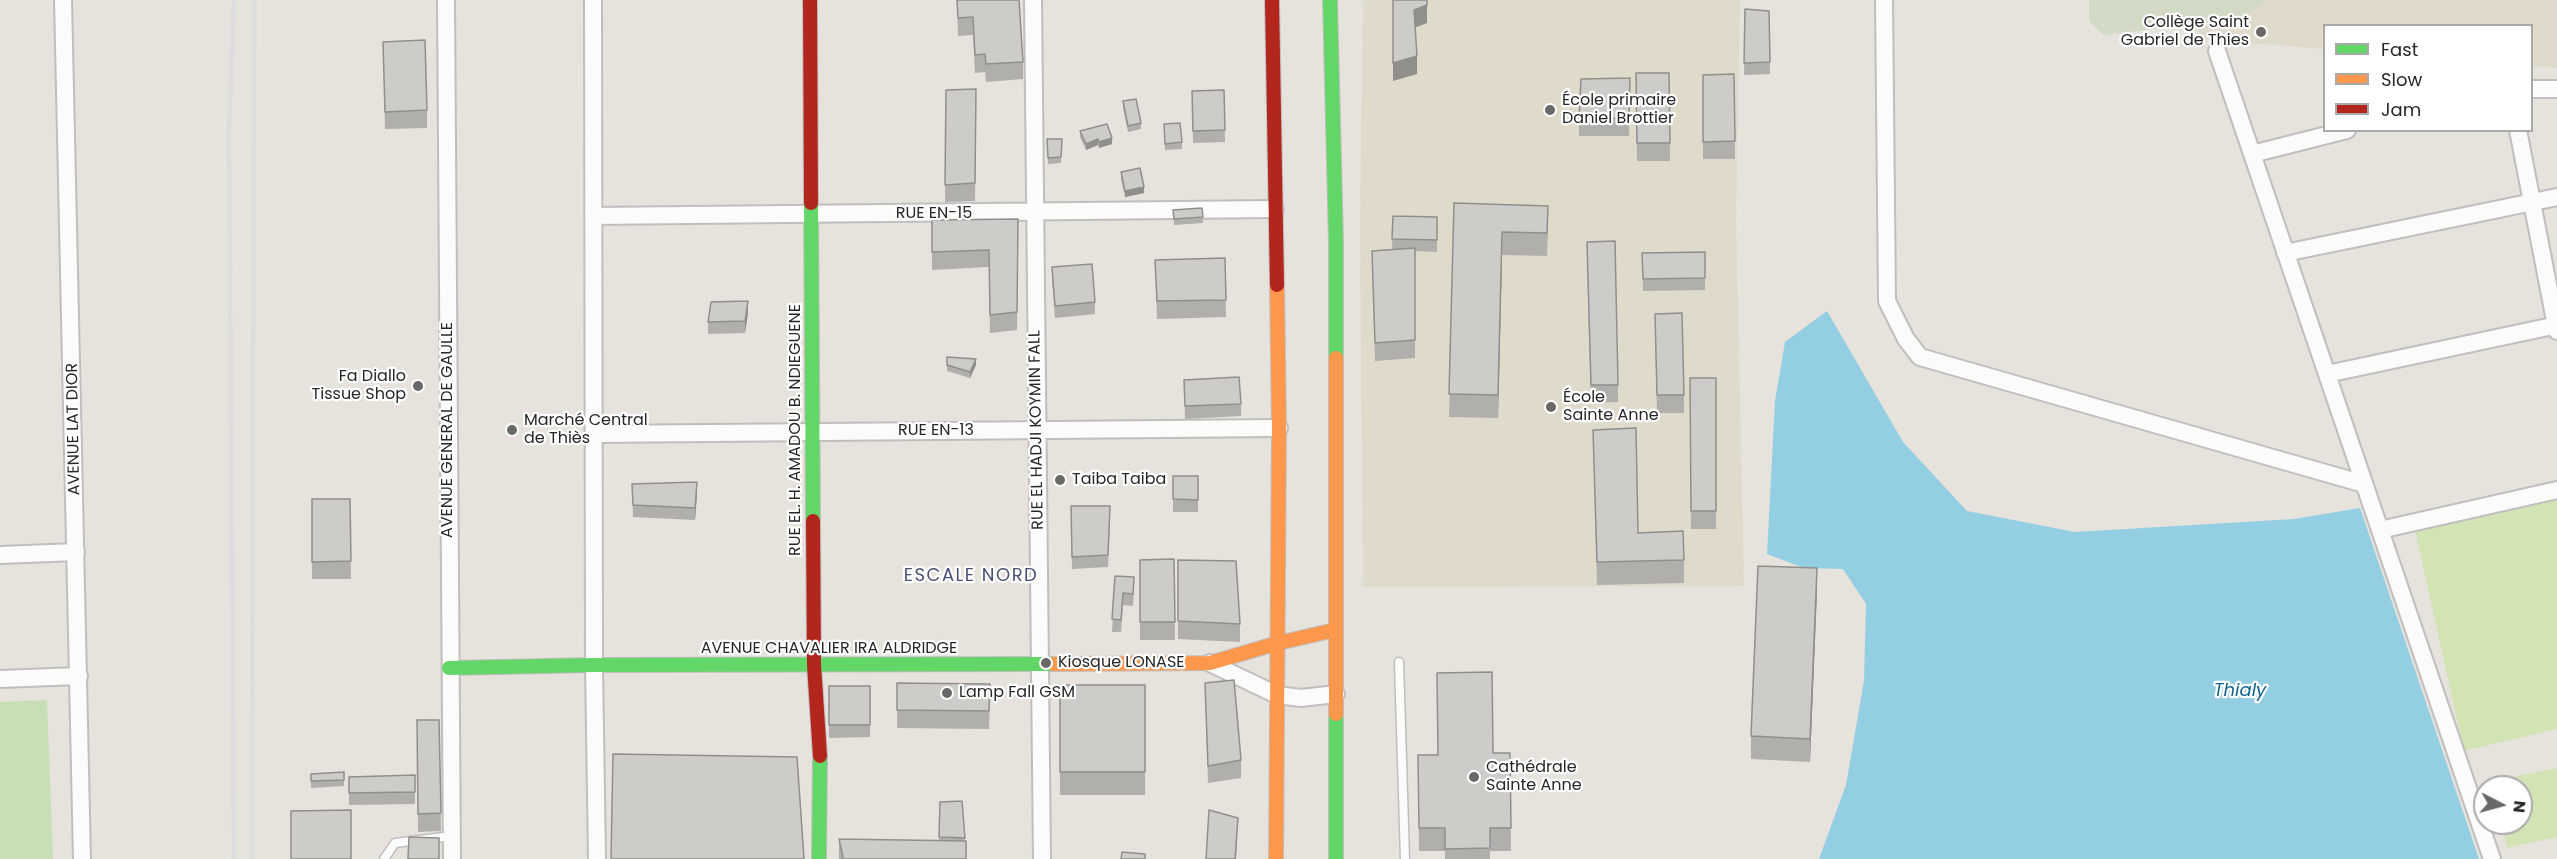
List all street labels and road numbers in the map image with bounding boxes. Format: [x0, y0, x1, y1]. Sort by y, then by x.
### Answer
street label: RUE EN-15 [896, 204, 972, 224]
street label: RUE EL. H. AMADOU B. NDIEGUENE [786, 304, 806, 556]
street label: AVENUE GENERAL DE GAULLE [438, 322, 458, 538]
street label: RUE EL HADJI KOYMIN FALL [1026, 330, 1048, 530]
street label: AVENUE LAT DIOR [63, 363, 85, 495]
street label: RUE EN-13 [898, 421, 974, 441]
street label: AVENUE CHAVALIER IRA ALDRIDGE [701, 639, 957, 659]

